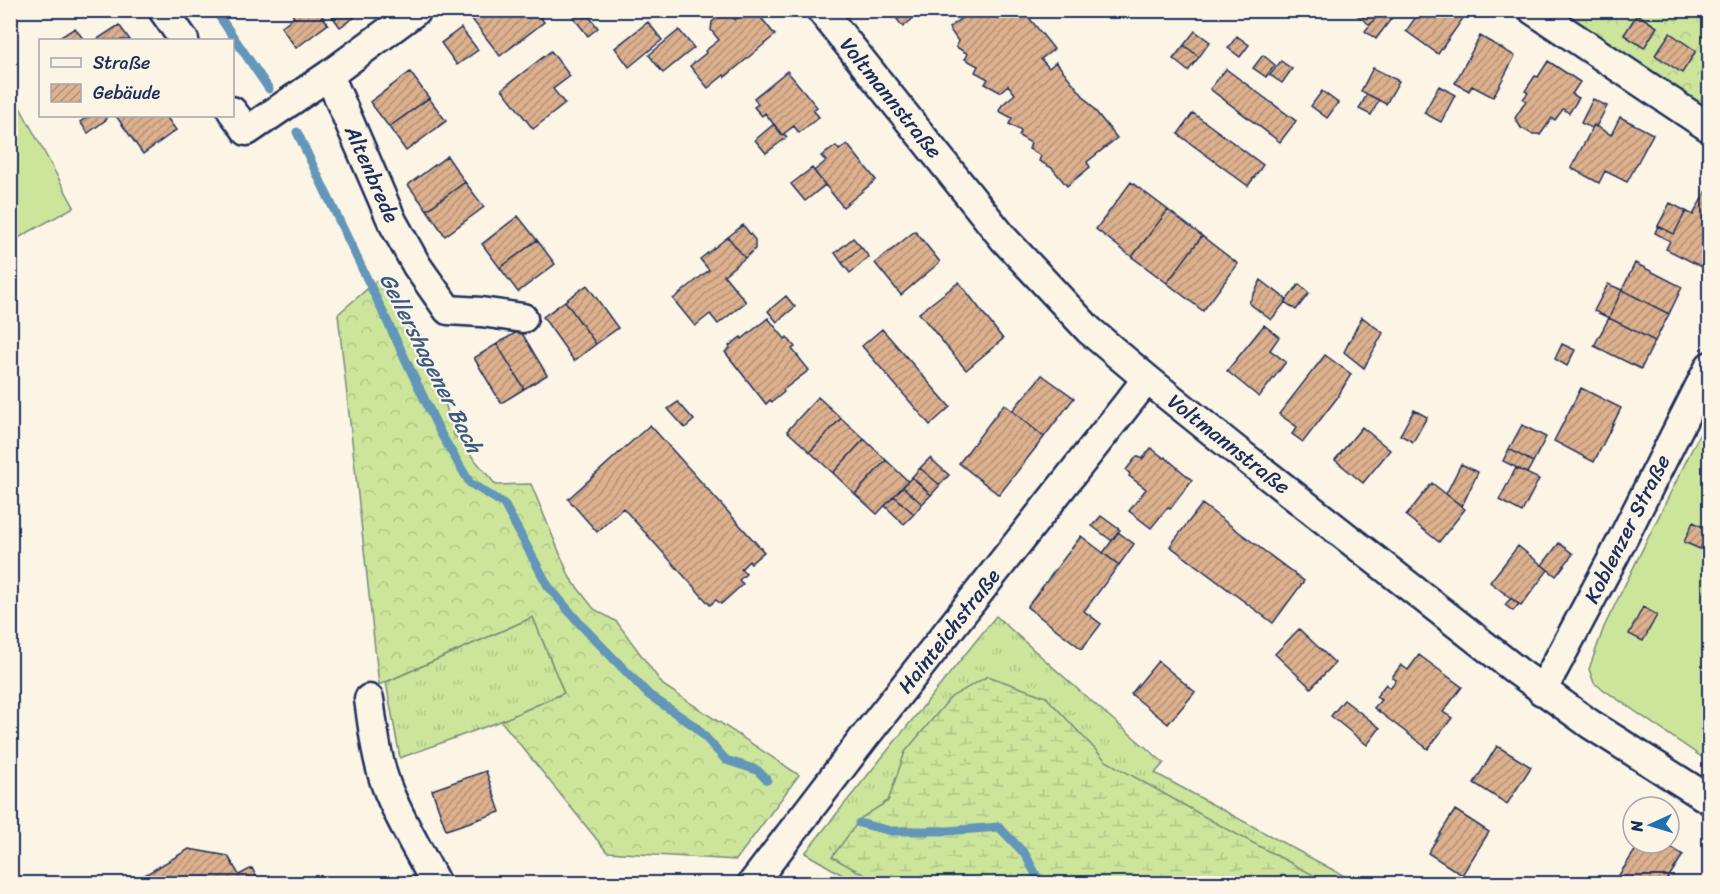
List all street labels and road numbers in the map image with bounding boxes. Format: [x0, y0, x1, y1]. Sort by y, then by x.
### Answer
street label: Voltmannstraße [830, 29, 952, 168]
street label: Altenbrede [333, 118, 410, 229]
street label: Voltmannstraße [1159, 383, 1299, 505]
street label: Koblenzer Straße [1573, 447, 1681, 610]
street label: Hainteichstraße [888, 560, 1010, 702]

